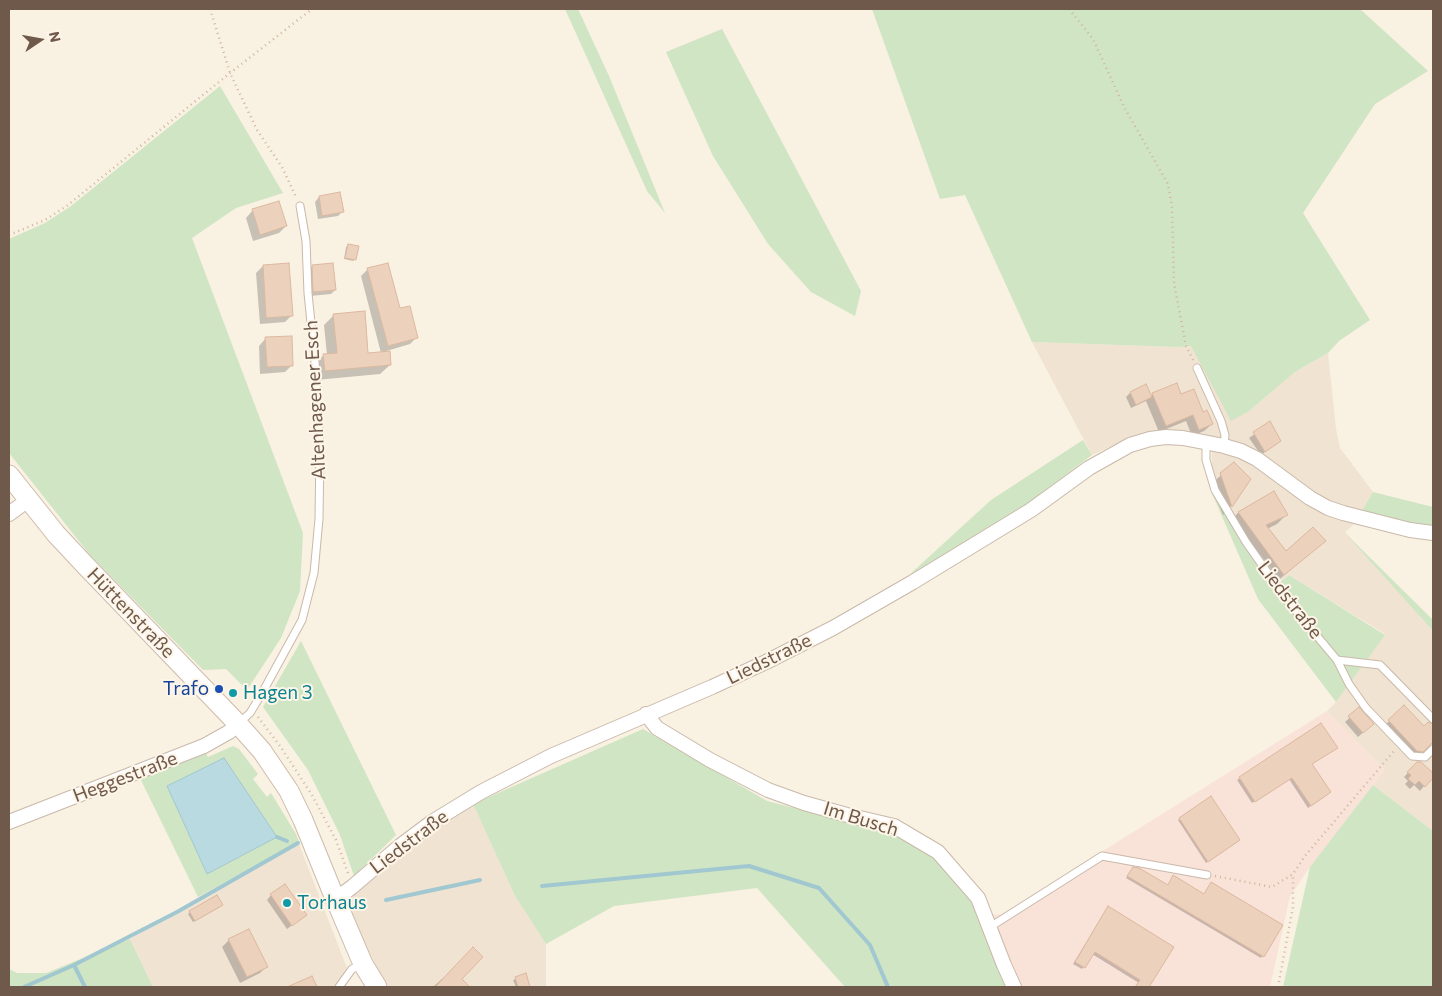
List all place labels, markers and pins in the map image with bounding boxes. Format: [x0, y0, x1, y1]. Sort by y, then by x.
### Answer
place label: Trafo [163, 678, 209, 700]
place label: Hagen 3 [243, 682, 313, 704]
marker: Trafo [213, 683, 225, 695]
marker: Hagen 3 [227, 687, 239, 699]
place label: Torhaus [297, 892, 367, 914]
marker: Torhaus [281, 897, 293, 909]

